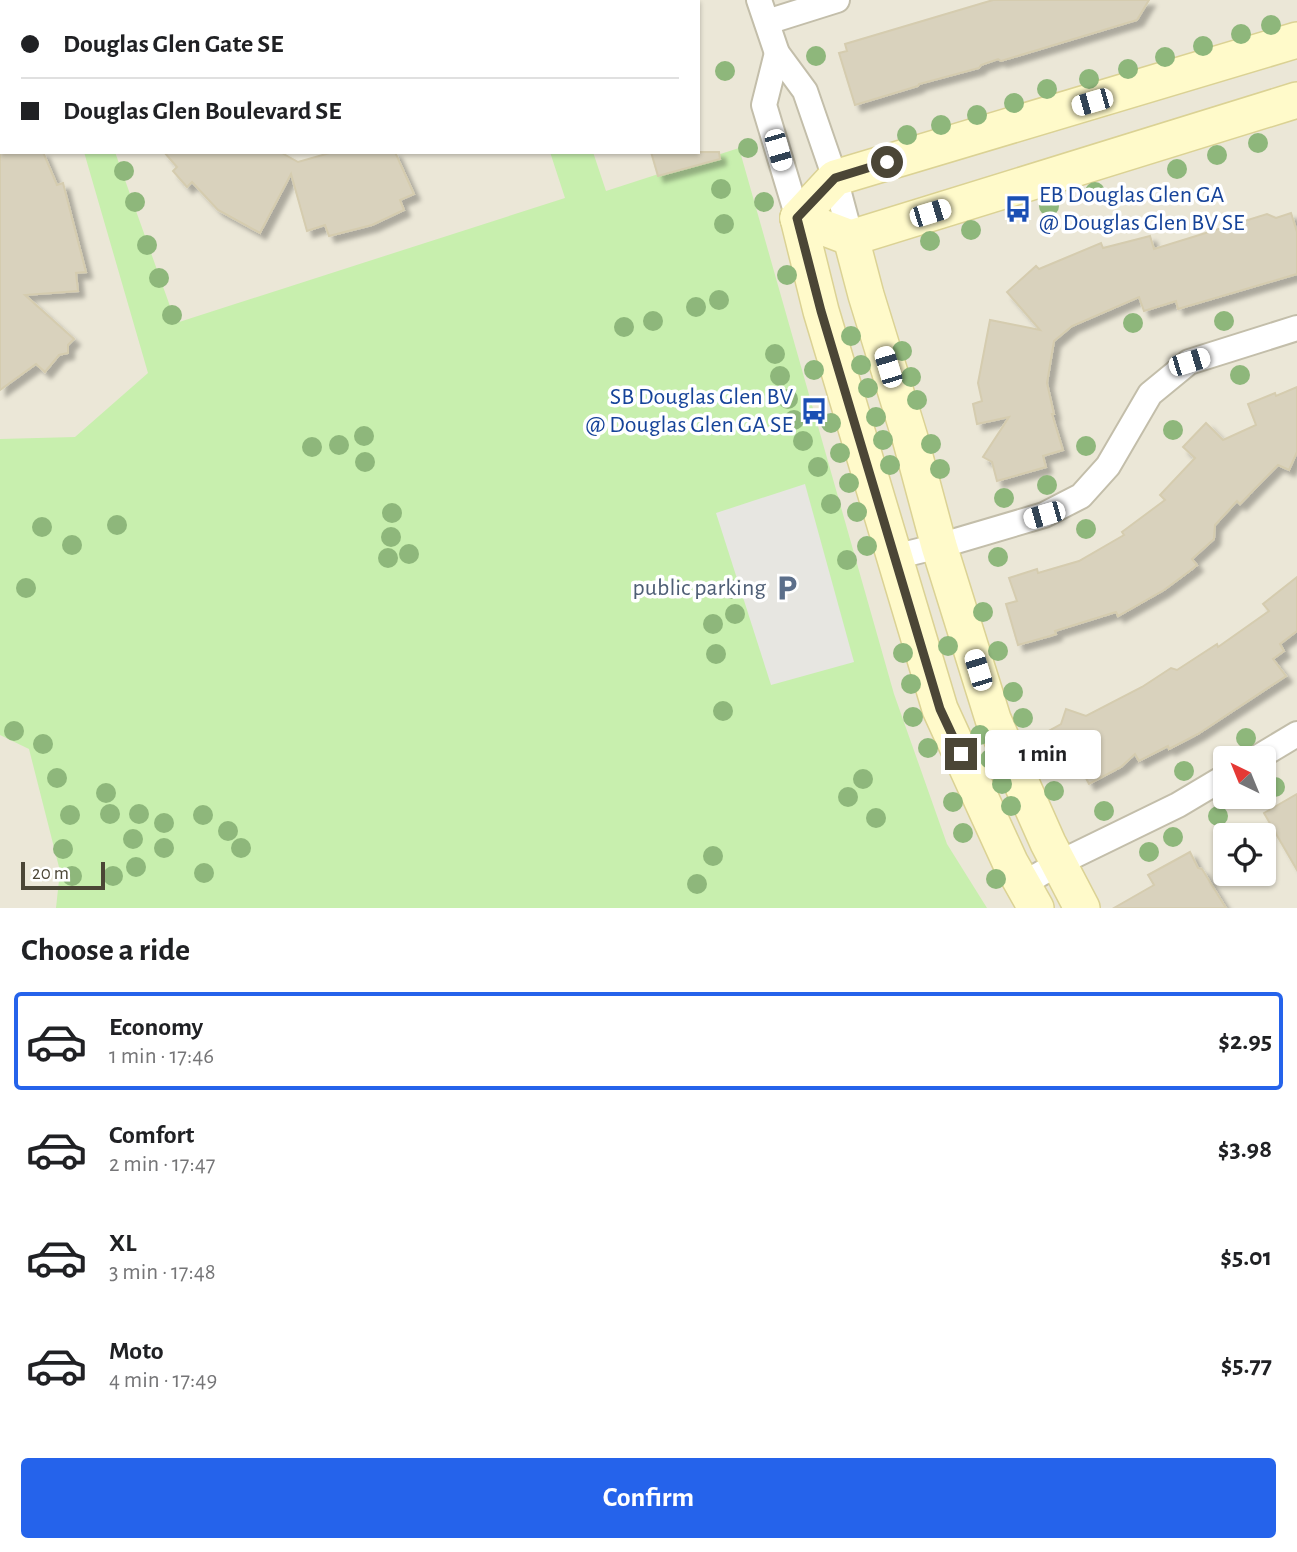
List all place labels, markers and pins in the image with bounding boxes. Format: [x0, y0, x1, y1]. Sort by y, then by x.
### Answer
place label: EB Douglas Glen GA @ Douglas Glen BV SE [1039, 183, 1245, 235]
bus stop icon: EB Douglas Glen GA @ Douglas Glen BV SE [1003, 194, 1033, 224]
place label: SB Douglas Glen BV @ Douglas Glen GA SE [586, 385, 793, 437]
bus stop icon: SB Douglas Glen BV @ Douglas Glen GA SE [799, 396, 829, 426]
parking icon: public parking [772, 573, 802, 603]
place label: public parking [633, 576, 766, 600]

